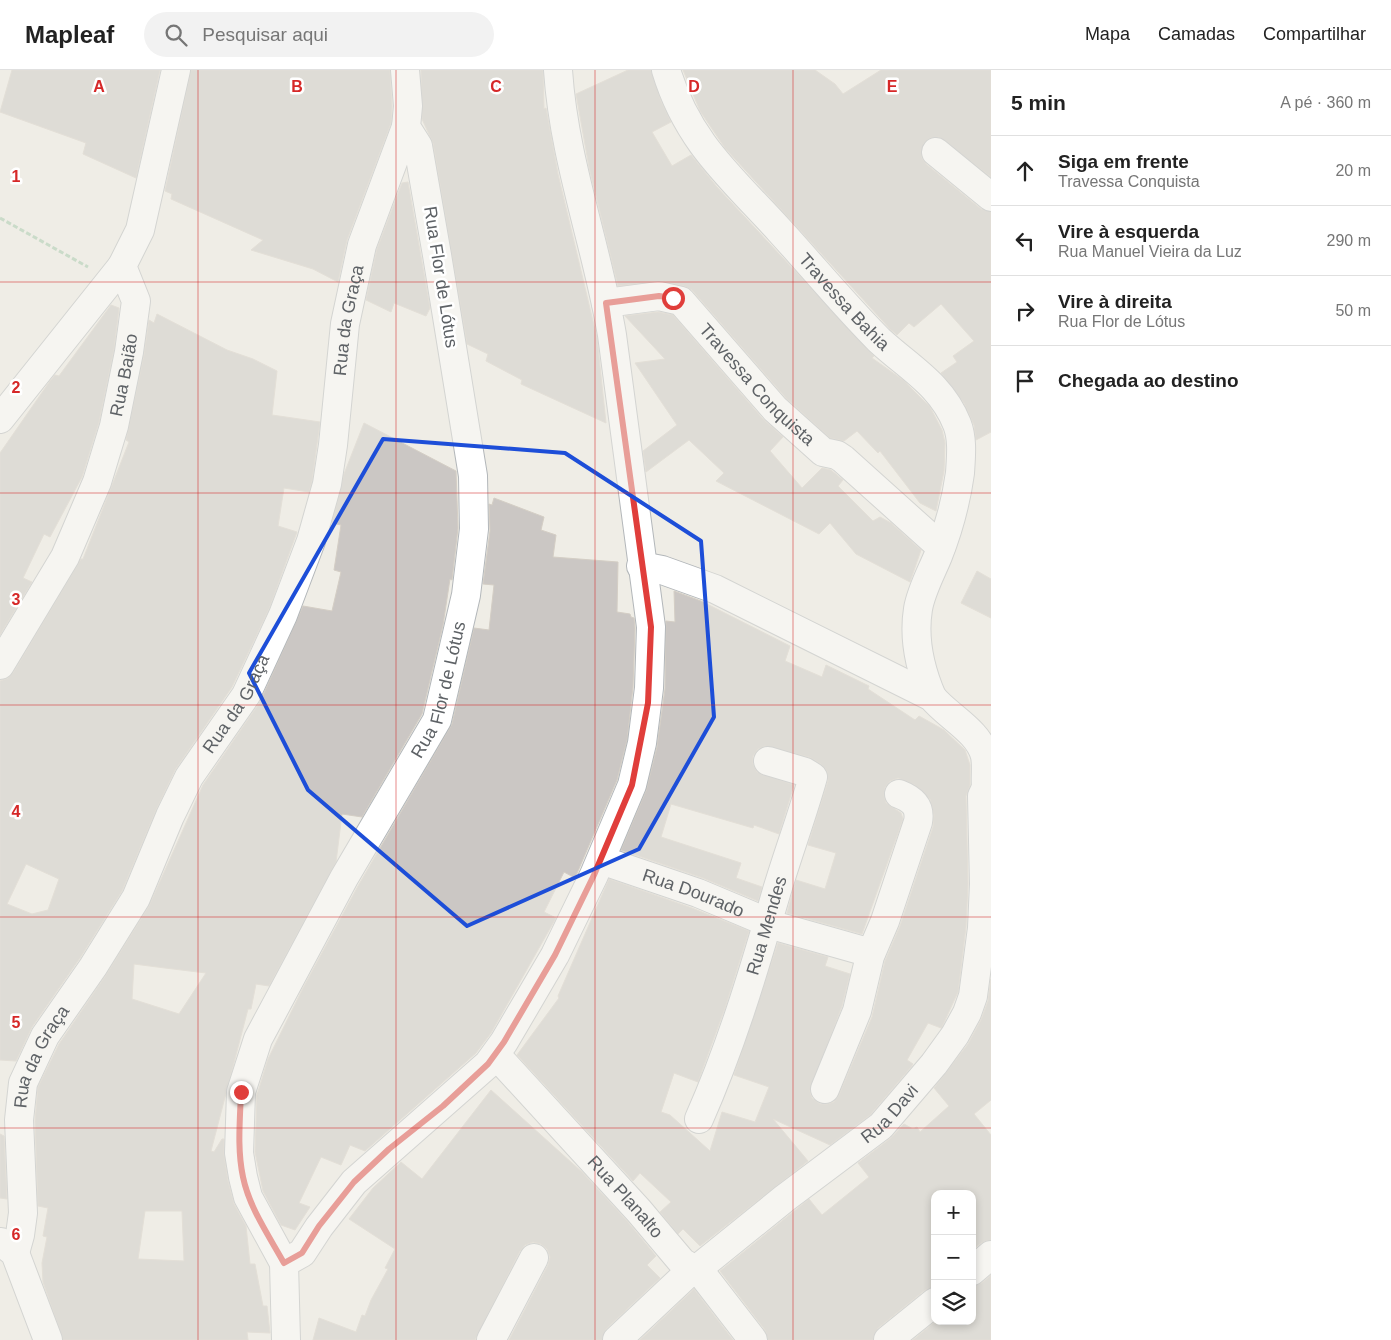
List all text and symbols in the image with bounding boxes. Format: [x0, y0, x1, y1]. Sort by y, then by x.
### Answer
search box [144, 12, 494, 57]
text: Mapleaf [25, 21, 114, 48]
icon: search [162, 21, 190, 49]
text: Pesquisar aqui [202, 24, 328, 45]
text: Mapa [1085, 24, 1130, 44]
text: Camadas [1158, 24, 1235, 44]
text: Compartilhar [1263, 24, 1366, 44]
text: A [93, 78, 105, 95]
text: B [291, 78, 303, 95]
text: C [490, 78, 502, 95]
text: D [688, 78, 700, 95]
text: E [887, 78, 898, 95]
text: 5 min [1011, 91, 1066, 114]
text: A pé · 360 m [1280, 94, 1371, 111]
text: Siga em frente [1058, 151, 1189, 172]
icon: ahead [1011, 157, 1039, 185]
text: 20 m [1335, 162, 1371, 179]
text: 1 [12, 168, 21, 185]
text: Travessa Conquista [1058, 173, 1200, 190]
street label: Rua Flor de Lótus [420, 205, 462, 349]
text: Vire à esquerda [1058, 221, 1199, 242]
icon: left [1011, 227, 1039, 255]
text: 290 m [1327, 232, 1371, 249]
text: Rua Manuel Vieira da Luz [1058, 243, 1242, 260]
street label: Travessa Bahia [795, 249, 894, 355]
street label: Rua da Graça [330, 262, 368, 377]
route start [662, 287, 685, 310]
text: Vire à direita [1058, 291, 1172, 312]
icon: right [1011, 297, 1039, 325]
text: 50 m [1335, 302, 1371, 319]
text: Rua Flor de Lótus [1058, 313, 1185, 330]
street label: Travessa Conquista [695, 320, 819, 450]
street label: Rua Baião [106, 332, 141, 418]
icon: arrive [1011, 367, 1039, 395]
text: Chegada ao destino [1058, 370, 1239, 391]
text: 2 [12, 379, 21, 396]
text: 3 [12, 591, 21, 608]
street label: Rua Flor de Lótus [407, 619, 470, 762]
street label: Rua da Graça [199, 650, 274, 757]
text: 4 [12, 803, 21, 820]
street label: Rua Dourado [640, 865, 747, 921]
street label: Rua Mendes [742, 874, 791, 978]
street label: Rua da Graça [10, 1001, 74, 1109]
text: 5 [12, 1014, 21, 1031]
street label: Rua Davi [857, 1080, 922, 1147]
route end [230, 1081, 253, 1104]
street label: Rua Planalto [584, 1152, 667, 1242]
map controls [931, 1190, 976, 1325]
button: + [931, 1190, 976, 1235]
text: 6 [12, 1226, 21, 1243]
button: − [931, 1235, 976, 1280]
button: layers [931, 1280, 976, 1325]

